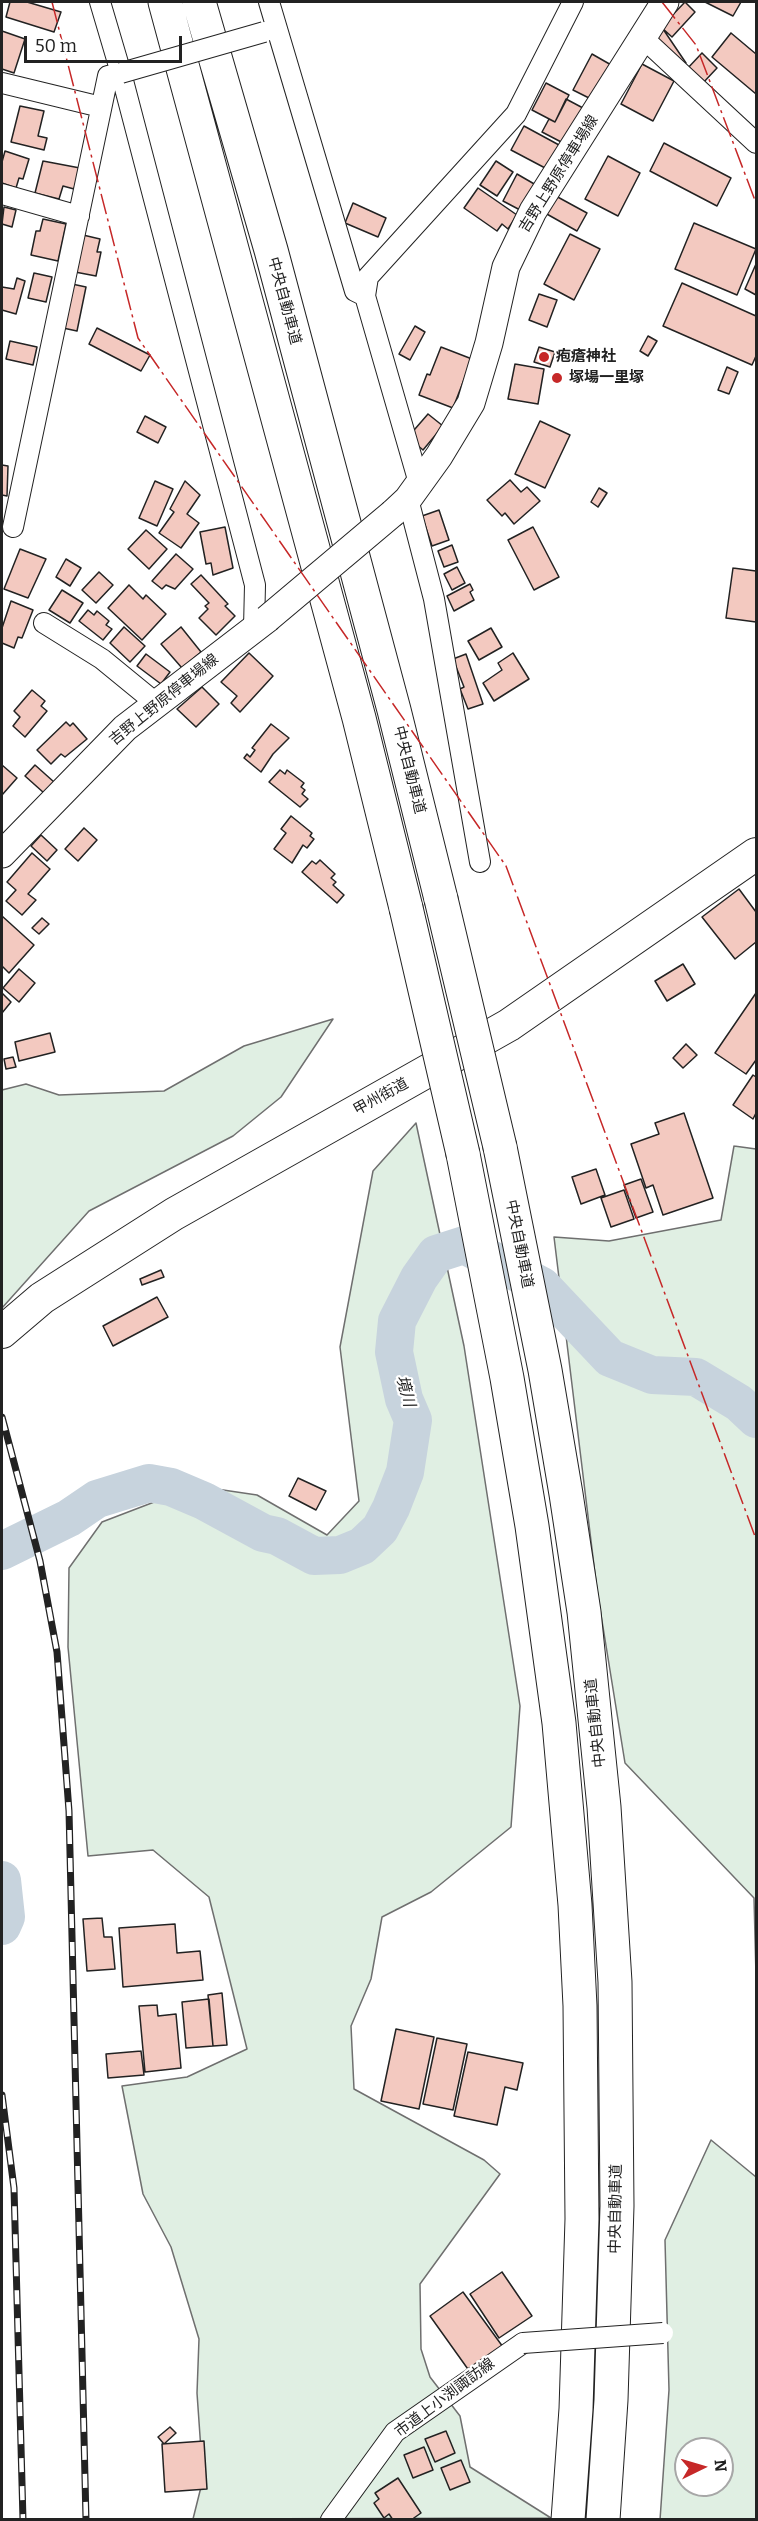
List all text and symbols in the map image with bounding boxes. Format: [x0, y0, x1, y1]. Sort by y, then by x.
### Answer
scale bar [27, 24, 184, 62]
text: 50 m [35, 35, 77, 57]
street label: 吉野上野原停車場線 [516, 112, 602, 236]
street label: 中央自動車道 [264, 255, 304, 347]
place label: 疱瘡神社 [556, 348, 616, 366]
marker: 疱瘡神社 [537, 350, 551, 364]
place label: 塚場一里塚 [569, 369, 644, 387]
marker: 塚場一里塚 [550, 371, 564, 385]
street label: 吉野上野原停車場線 [106, 651, 222, 749]
street label: 中央自動車道 [389, 724, 429, 816]
street label: 甲州街道 [350, 1075, 412, 1119]
street label: 中央自動車道 [502, 1198, 536, 1290]
water label: 境川 [392, 1373, 418, 1409]
street label: 中央自動車道 [582, 1677, 610, 1769]
street label: 中央自動車道 [606, 2164, 626, 2254]
street label: 市道上小渕諏訪線 [392, 2355, 498, 2441]
north arrow [674, 2437, 734, 2497]
text: N [710, 2459, 730, 2473]

